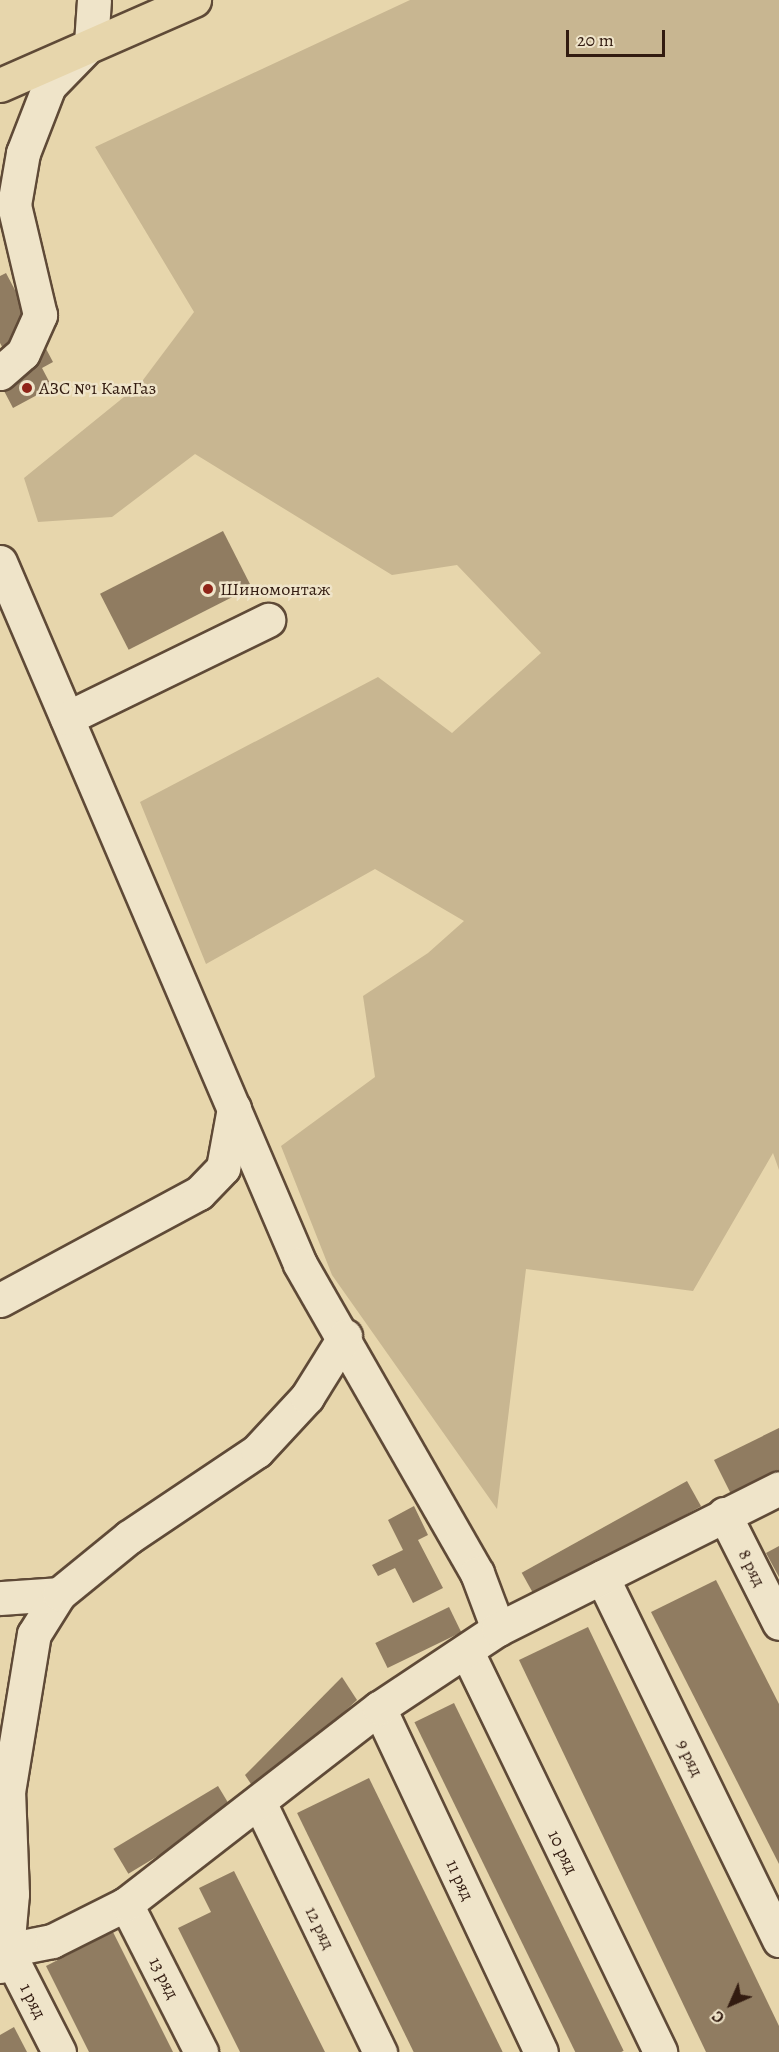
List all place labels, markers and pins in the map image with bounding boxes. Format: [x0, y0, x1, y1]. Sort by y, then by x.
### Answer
place label: АЗС №1 КамГаз [39, 377, 156, 399]
marker: АЗС №1 КамГаз [20, 381, 34, 395]
place label: Шиномонтаж [220, 578, 331, 600]
marker: Шиномонтаж [201, 582, 215, 596]

